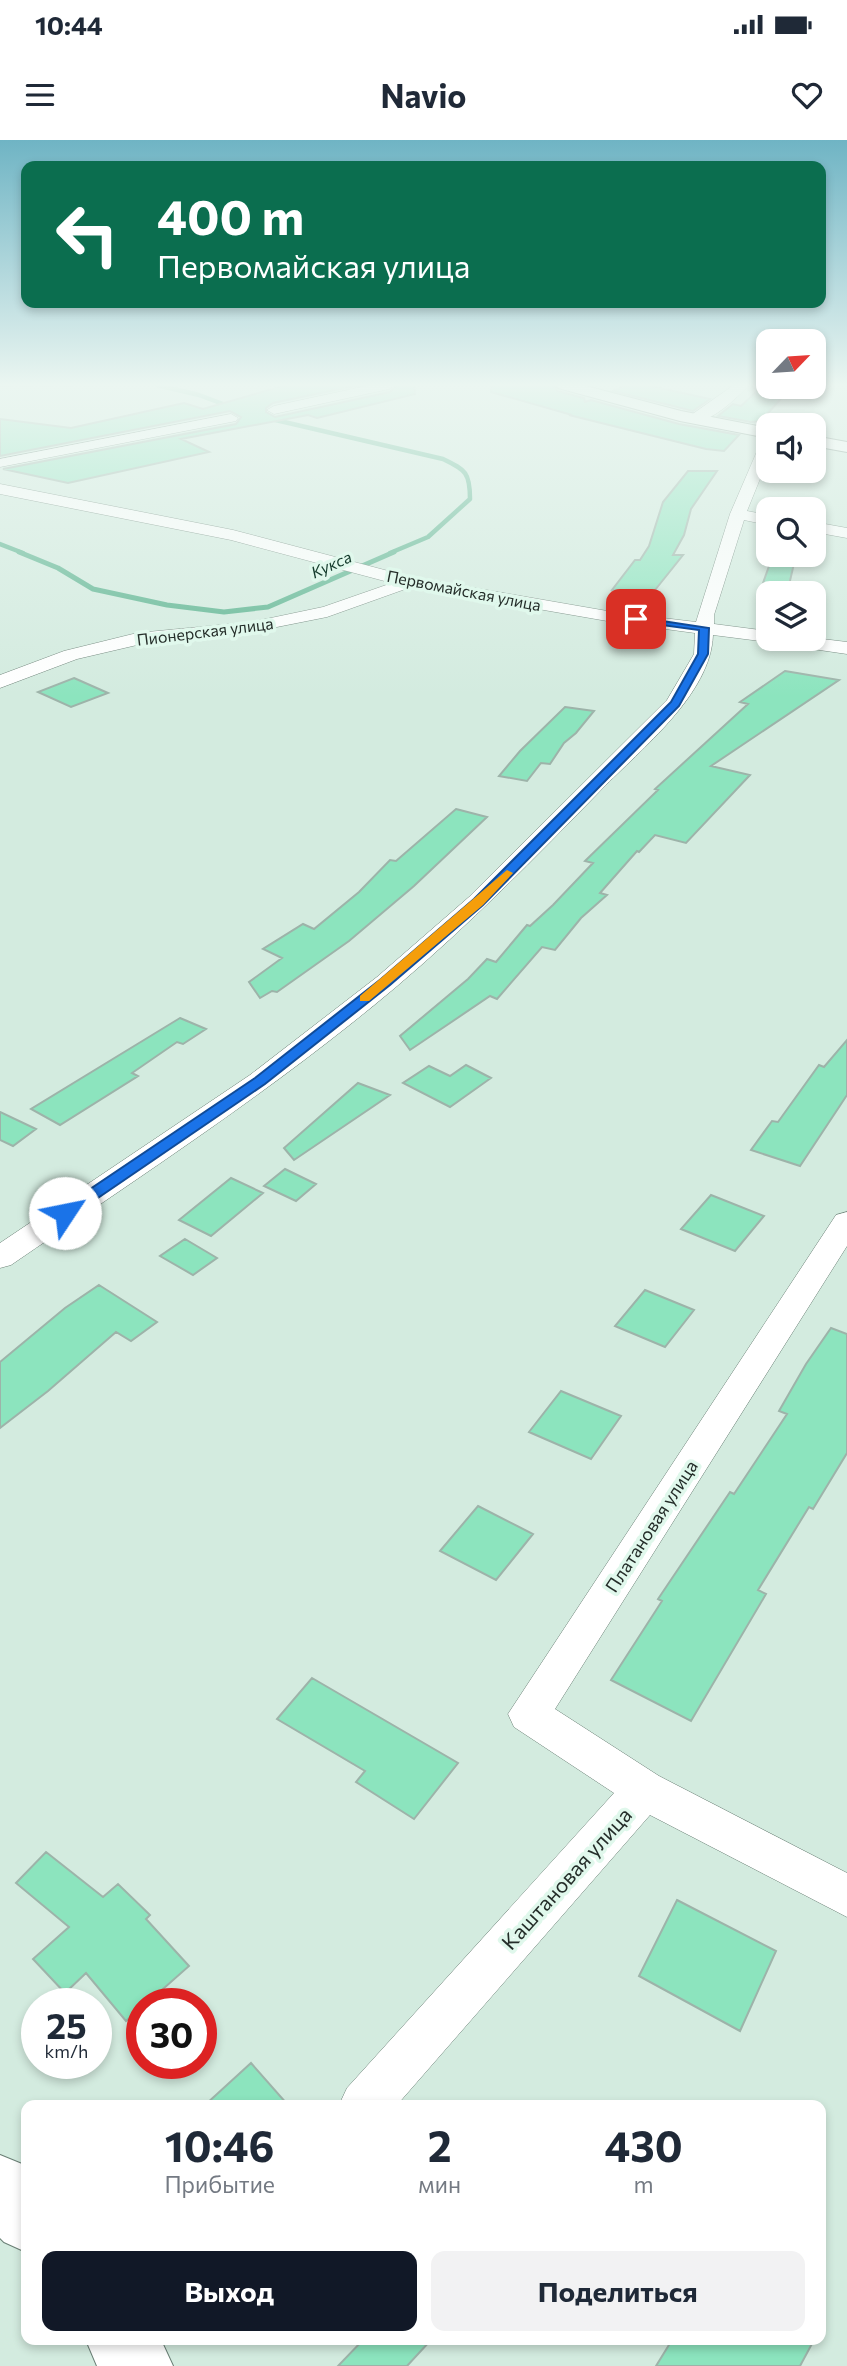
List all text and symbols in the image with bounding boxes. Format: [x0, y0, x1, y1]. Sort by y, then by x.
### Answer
text: 10:44 [35, 9, 103, 40]
text: Navio [381, 75, 466, 115]
icon: menu [21, 76, 59, 114]
icon: heart [788, 76, 826, 114]
text: 400 m [157, 185, 304, 245]
icon: left [42, 189, 133, 280]
text: Первомайская улица [157, 245, 470, 285]
north arrow [756, 329, 826, 399]
map controls [756, 329, 826, 651]
button: sound [756, 413, 826, 483]
button: search [756, 497, 826, 567]
water label: Кукса [308, 547, 354, 581]
street label: Первомайская улица [385, 566, 543, 614]
button: layers [756, 581, 826, 651]
pin [606, 589, 666, 649]
icon: arrive [617, 600, 655, 638]
street label: Пионерская улица [136, 613, 274, 649]
position arrow [28, 1176, 102, 1250]
street label: Платановая улица [600, 1456, 702, 1596]
street label: Каштановая улица [496, 1802, 636, 1954]
speed limit sign: 30 [126, 1988, 217, 2079]
text: 25 [46, 2003, 87, 2046]
text: km/h [45, 2040, 88, 2062]
text: 10:46 [165, 2119, 275, 2171]
text: 2 [428, 2119, 452, 2171]
text: 430 [604, 2119, 683, 2171]
text: Прибытие [164, 2170, 275, 2198]
text: мин [418, 2170, 461, 2198]
text: m [633, 2170, 654, 2198]
button: Выход [42, 2251, 417, 2331]
button: Поделиться [431, 2251, 805, 2331]

